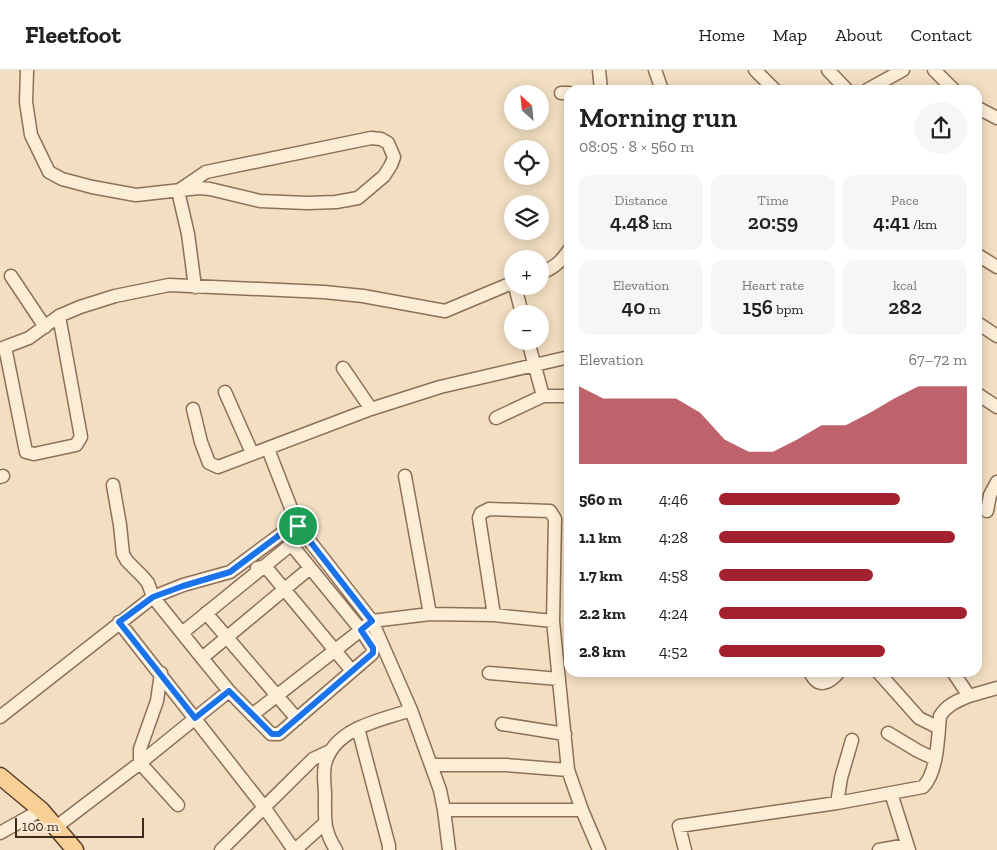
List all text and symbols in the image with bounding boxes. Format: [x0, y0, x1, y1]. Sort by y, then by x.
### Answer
text: Fleetfoot [25, 20, 121, 49]
text: Home [698, 24, 745, 46]
text: Map [773, 24, 807, 46]
text: About [835, 24, 882, 46]
text: Contact [910, 24, 972, 46]
north arrow [504, 85, 549, 130]
map controls [504, 85, 549, 350]
text: Morning run [579, 101, 737, 134]
button: share [915, 102, 967, 154]
text: 08:05 · 8 × 560 m [579, 137, 694, 156]
button: locate [504, 140, 549, 185]
text: Distance [615, 192, 667, 209]
text: Time [757, 192, 789, 209]
text: Pace [891, 192, 919, 209]
button: layers [504, 195, 549, 240]
text: 4.48 [610, 209, 649, 234]
text: 20:59 [748, 209, 798, 234]
text: 4:41 [873, 209, 910, 234]
text: km [649, 216, 672, 233]
text: /km [910, 216, 937, 233]
button: + [504, 250, 549, 295]
text: Elevation [613, 277, 669, 294]
text: Heart rate [742, 277, 804, 294]
text: kcal [893, 277, 917, 294]
text: 40 [621, 294, 645, 319]
text: 156 [743, 294, 773, 319]
text: 282 [888, 294, 922, 319]
text: m [645, 301, 661, 318]
text: bpm [773, 301, 803, 318]
button: − [504, 305, 549, 350]
text: Elevation [579, 350, 644, 369]
text: 67–72 m [909, 350, 967, 369]
text: 560 m [579, 490, 622, 509]
text: 4:46 [659, 490, 688, 509]
pin [277, 505, 319, 547]
icon: arrive [284, 512, 312, 540]
text: 1.1 km [579, 528, 621, 547]
text: 4:28 [659, 528, 688, 547]
text: 1.7 km [579, 566, 622, 585]
text: 4:58 [659, 566, 688, 585]
text: 2.2 km [579, 604, 626, 623]
text: 4:24 [659, 604, 688, 623]
text: 2.8 km [579, 642, 626, 661]
text: 4:52 [659, 642, 688, 661]
scale bar [15, 815, 144, 838]
text: 100 m [22, 818, 59, 835]

